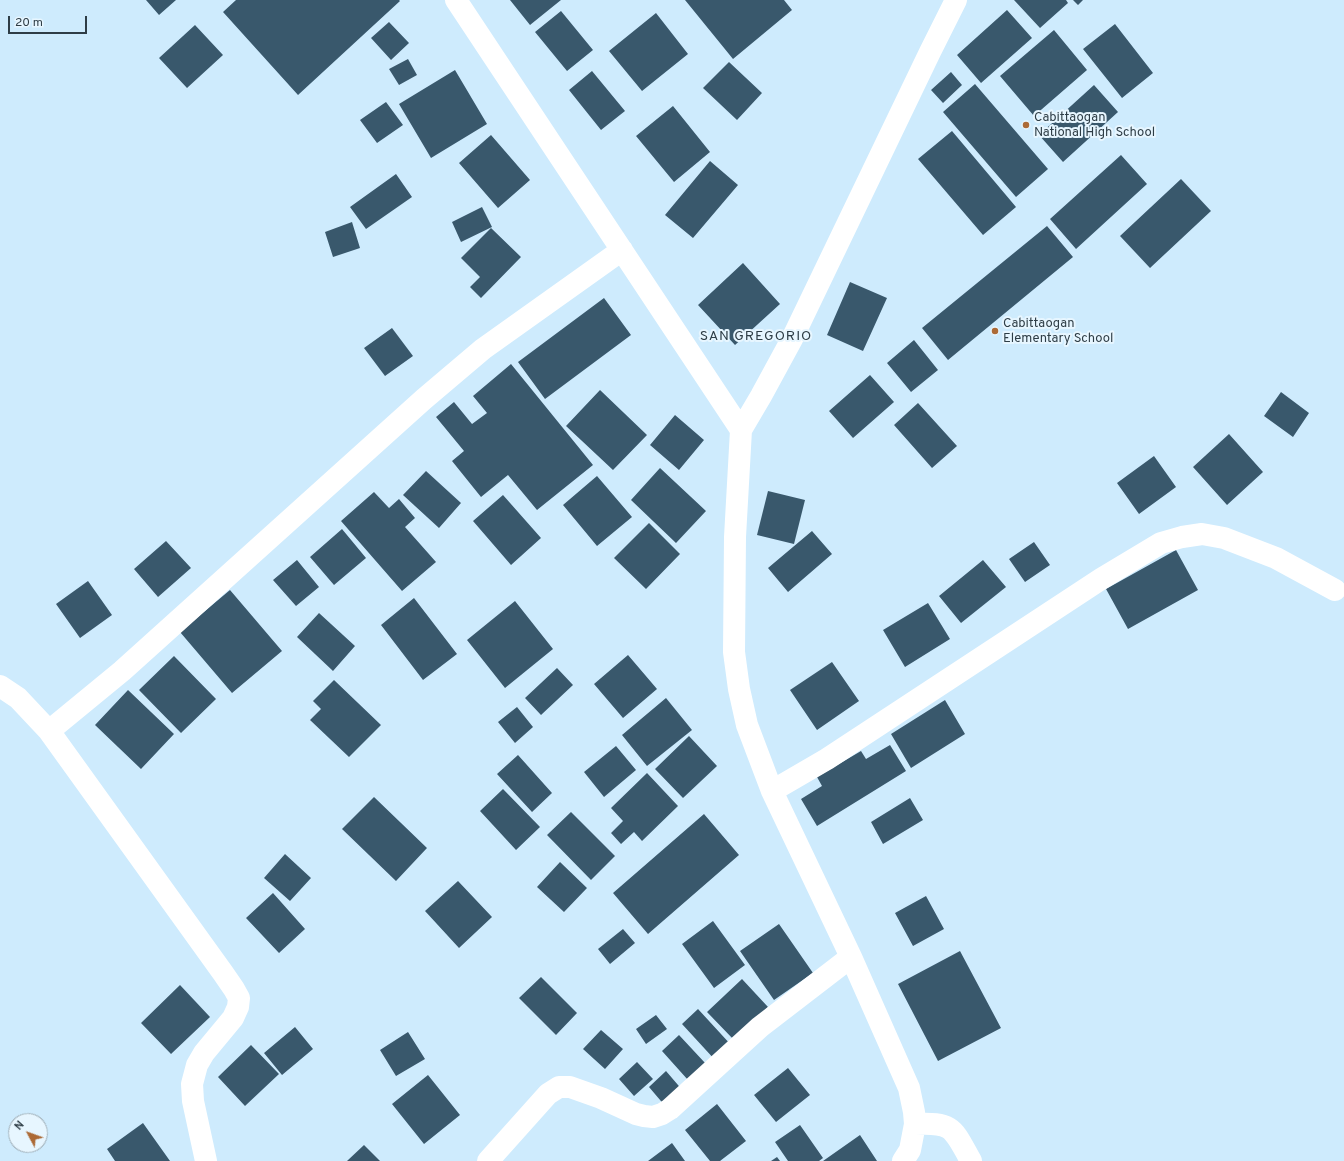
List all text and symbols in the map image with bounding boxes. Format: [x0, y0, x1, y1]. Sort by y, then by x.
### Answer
scale bar [10, 8, 89, 34]
text: 20 m [15, 15, 43, 31]
place label: Cabittaogan National High School [1034, 110, 1155, 141]
marker: Cabittaogan National High School [1021, 120, 1031, 130]
place label: Cabittaogan Elementary School [1003, 316, 1113, 347]
marker: Cabittaogan Elementary School [990, 326, 1000, 336]
district label: SAN GREGORIO [700, 329, 812, 345]
north arrow [8, 1113, 48, 1153]
text: N [12, 1118, 28, 1133]

